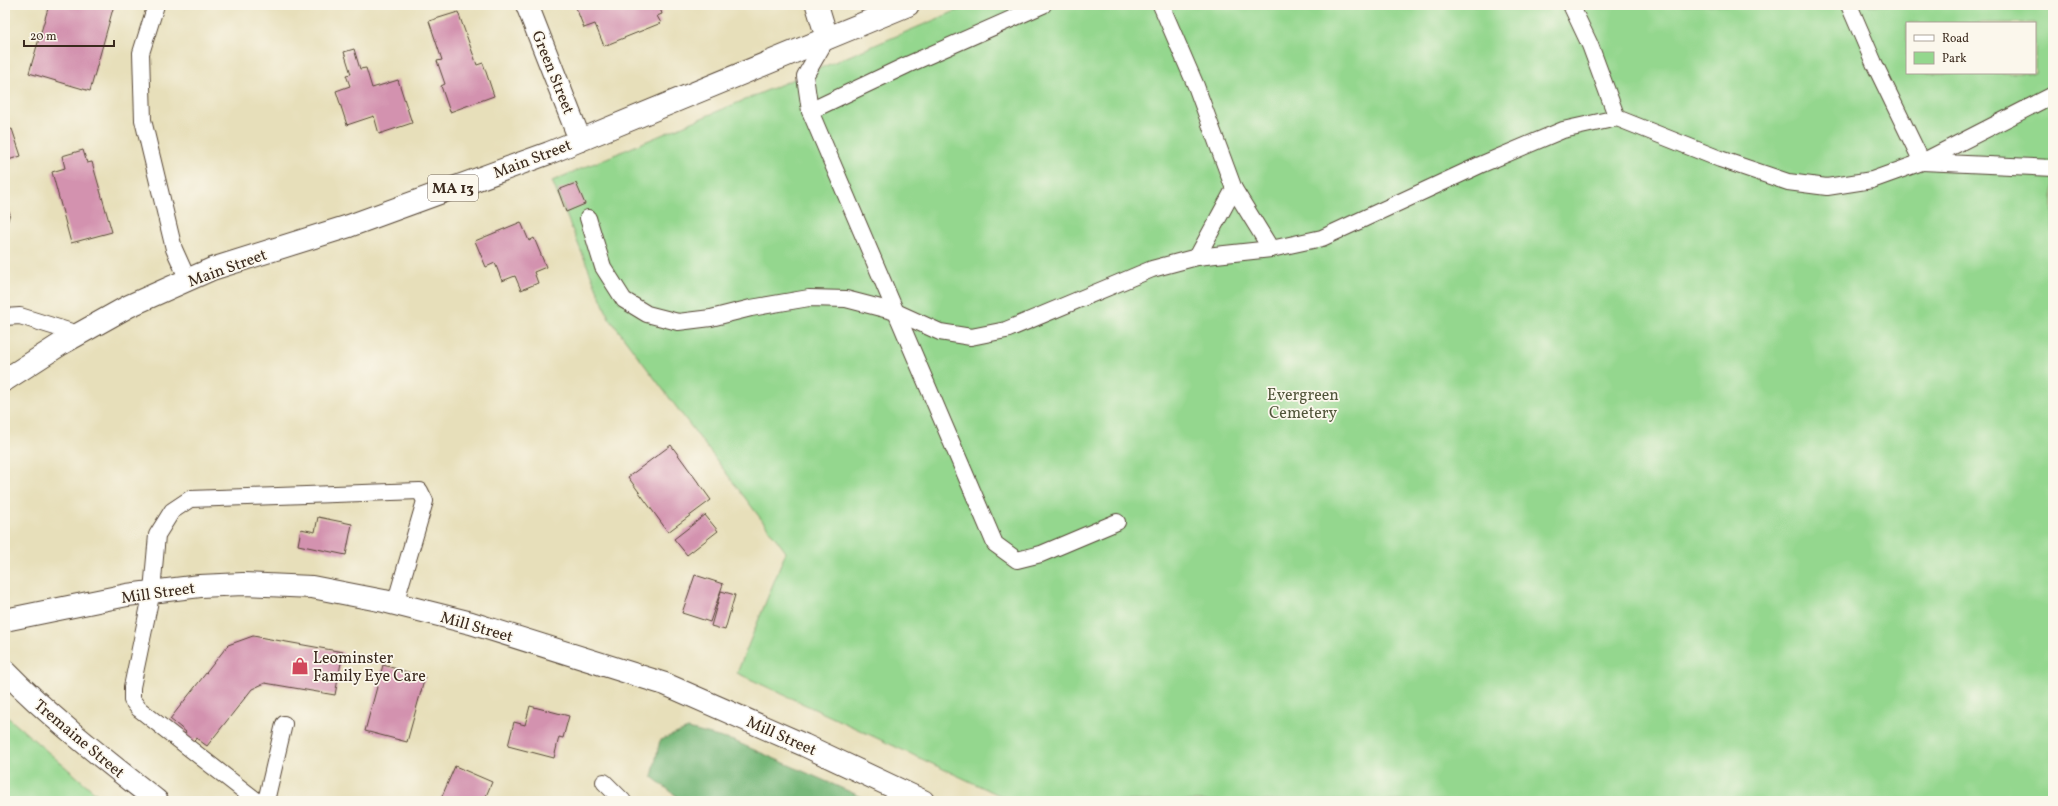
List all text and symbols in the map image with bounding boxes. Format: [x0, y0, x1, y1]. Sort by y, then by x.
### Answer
scale bar [24, 22, 114, 48]
legend [1906, 22, 2036, 74]
street label: Green Street [525, 28, 579, 118]
text: 20 m [30, 29, 57, 45]
text: Road [1942, 31, 1969, 47]
text: Park [1942, 51, 1967, 67]
street label: Main Street [490, 135, 575, 185]
road number: MA 13 [428, 175, 478, 201]
street label: Main Street [185, 244, 271, 293]
park label: Evergreen Cemetery [1267, 385, 1339, 425]
street label: Mill Street [120, 578, 197, 610]
street label: Mill Street [438, 607, 516, 649]
place label: Leominster Family Eye Care [313, 648, 426, 688]
shop icon: Leominster Family Eye Care [290, 656, 310, 676]
street label: Tremaine Street [29, 695, 129, 784]
street label: Mill Street [743, 712, 820, 762]

